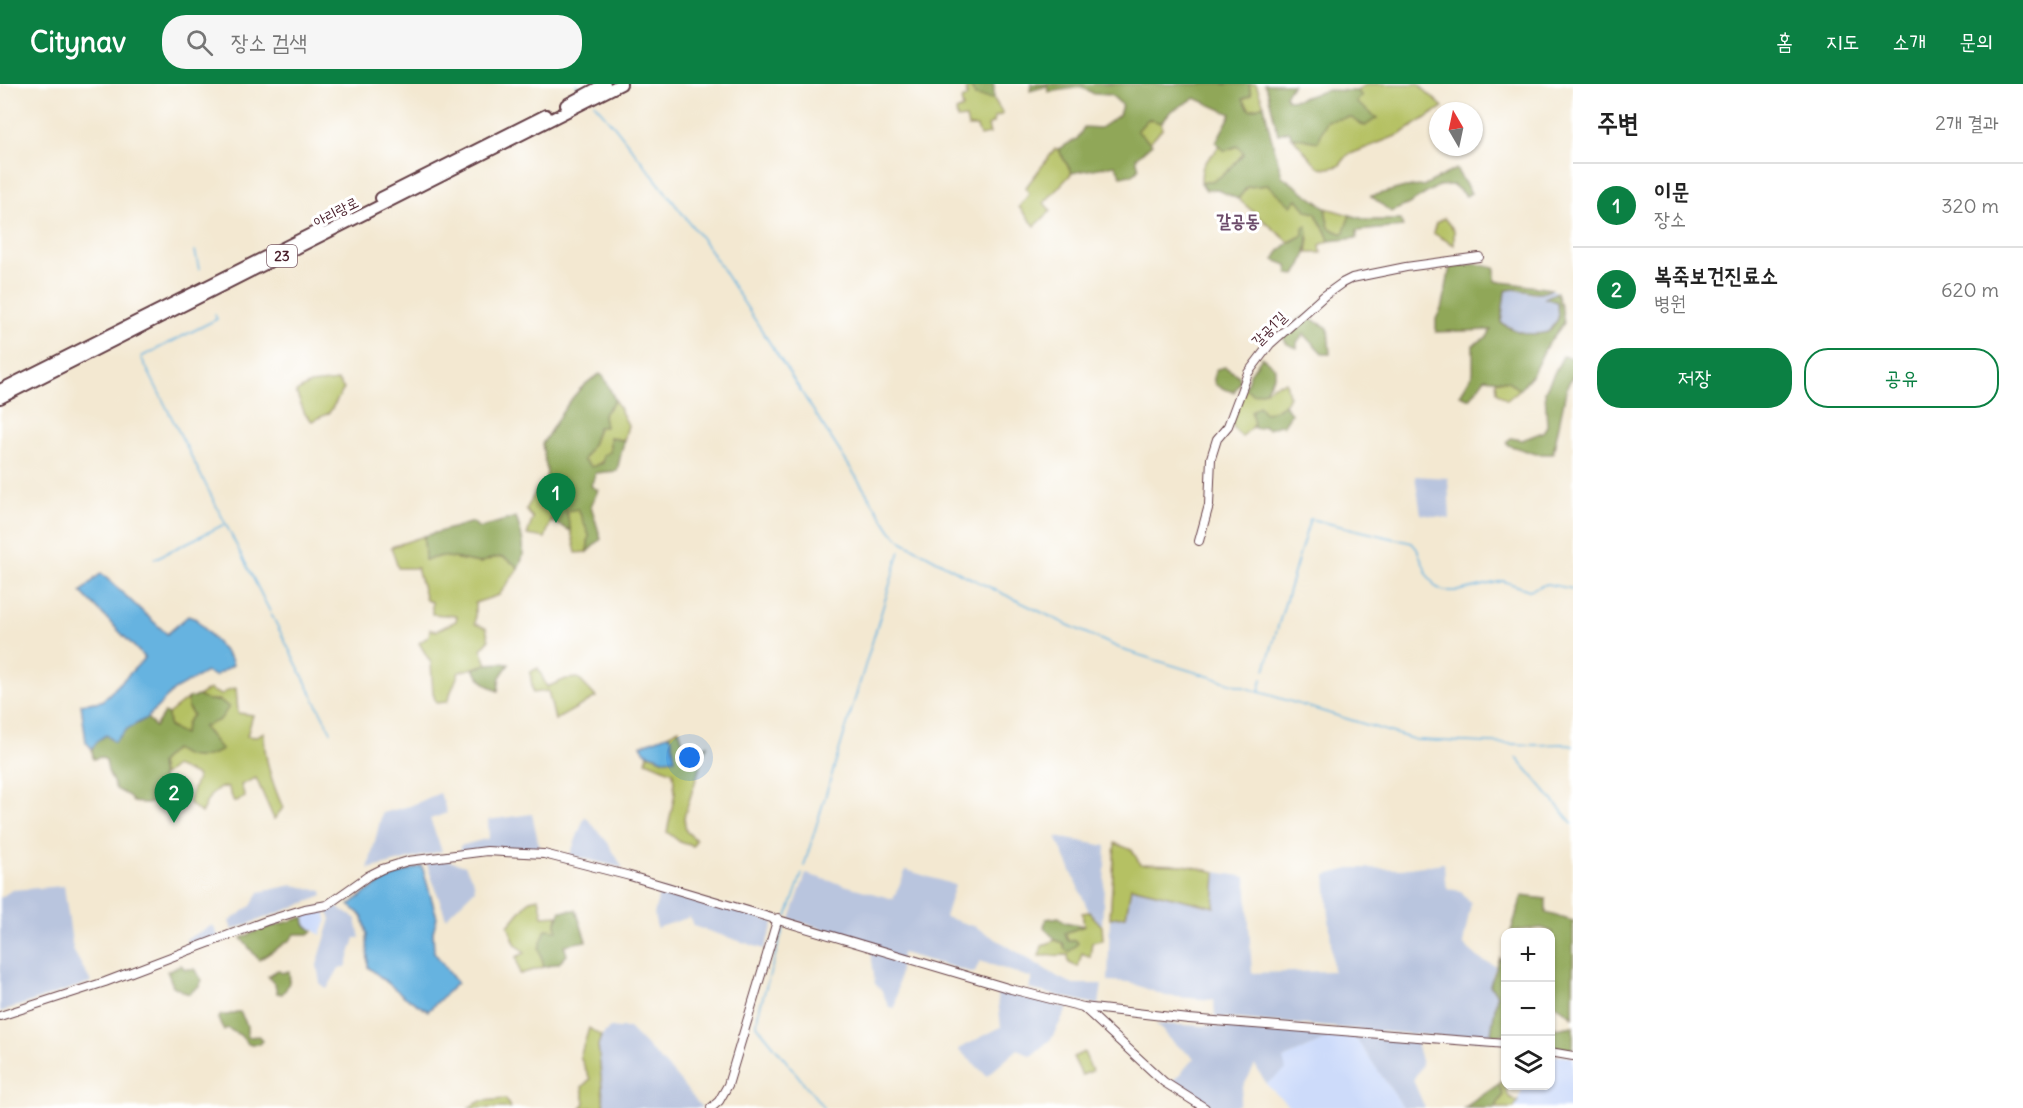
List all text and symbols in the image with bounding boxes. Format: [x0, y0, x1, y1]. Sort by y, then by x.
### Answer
search box [162, 15, 582, 69]
text: Citynav [30, 24, 126, 60]
icon: search [183, 26, 216, 59]
text: 장소 검색 [231, 28, 307, 56]
text: 홈 [1776, 28, 1793, 55]
text: 지도 [1826, 28, 1859, 55]
text: 소개 [1892, 28, 1926, 55]
text: 문의 [1959, 28, 1993, 55]
north arrow [1429, 102, 1483, 156]
text: 주변 [1597, 106, 1639, 139]
text: 2개 결과 [1935, 110, 1999, 135]
text: 이문 [1654, 177, 1689, 205]
street label: 아리랑로 [310, 192, 362, 231]
text: 1 [1613, 193, 1620, 218]
text: 320 m [1941, 193, 1999, 218]
text: 장소 [1654, 206, 1686, 231]
district label: 갈공동 [1216, 209, 1260, 232]
road number: 23 [267, 245, 297, 267]
text: 복죽보건진료소 [1654, 261, 1778, 289]
text: 2 [1611, 277, 1622, 302]
text: 620 m [1941, 277, 1999, 302]
text: 병원 [1654, 290, 1686, 315]
street label: 갈공1길 [1247, 307, 1290, 350]
button: 저장 [1597, 348, 1792, 408]
button: 공유 [1804, 348, 1999, 408]
pin: 1 [536, 474, 576, 523]
your location [675, 743, 704, 772]
pin: 2 [154, 774, 194, 823]
map controls [1501, 928, 1555, 1090]
button: + [1501, 928, 1555, 982]
button: − [1501, 982, 1555, 1036]
button: layers [1501, 1036, 1555, 1090]

